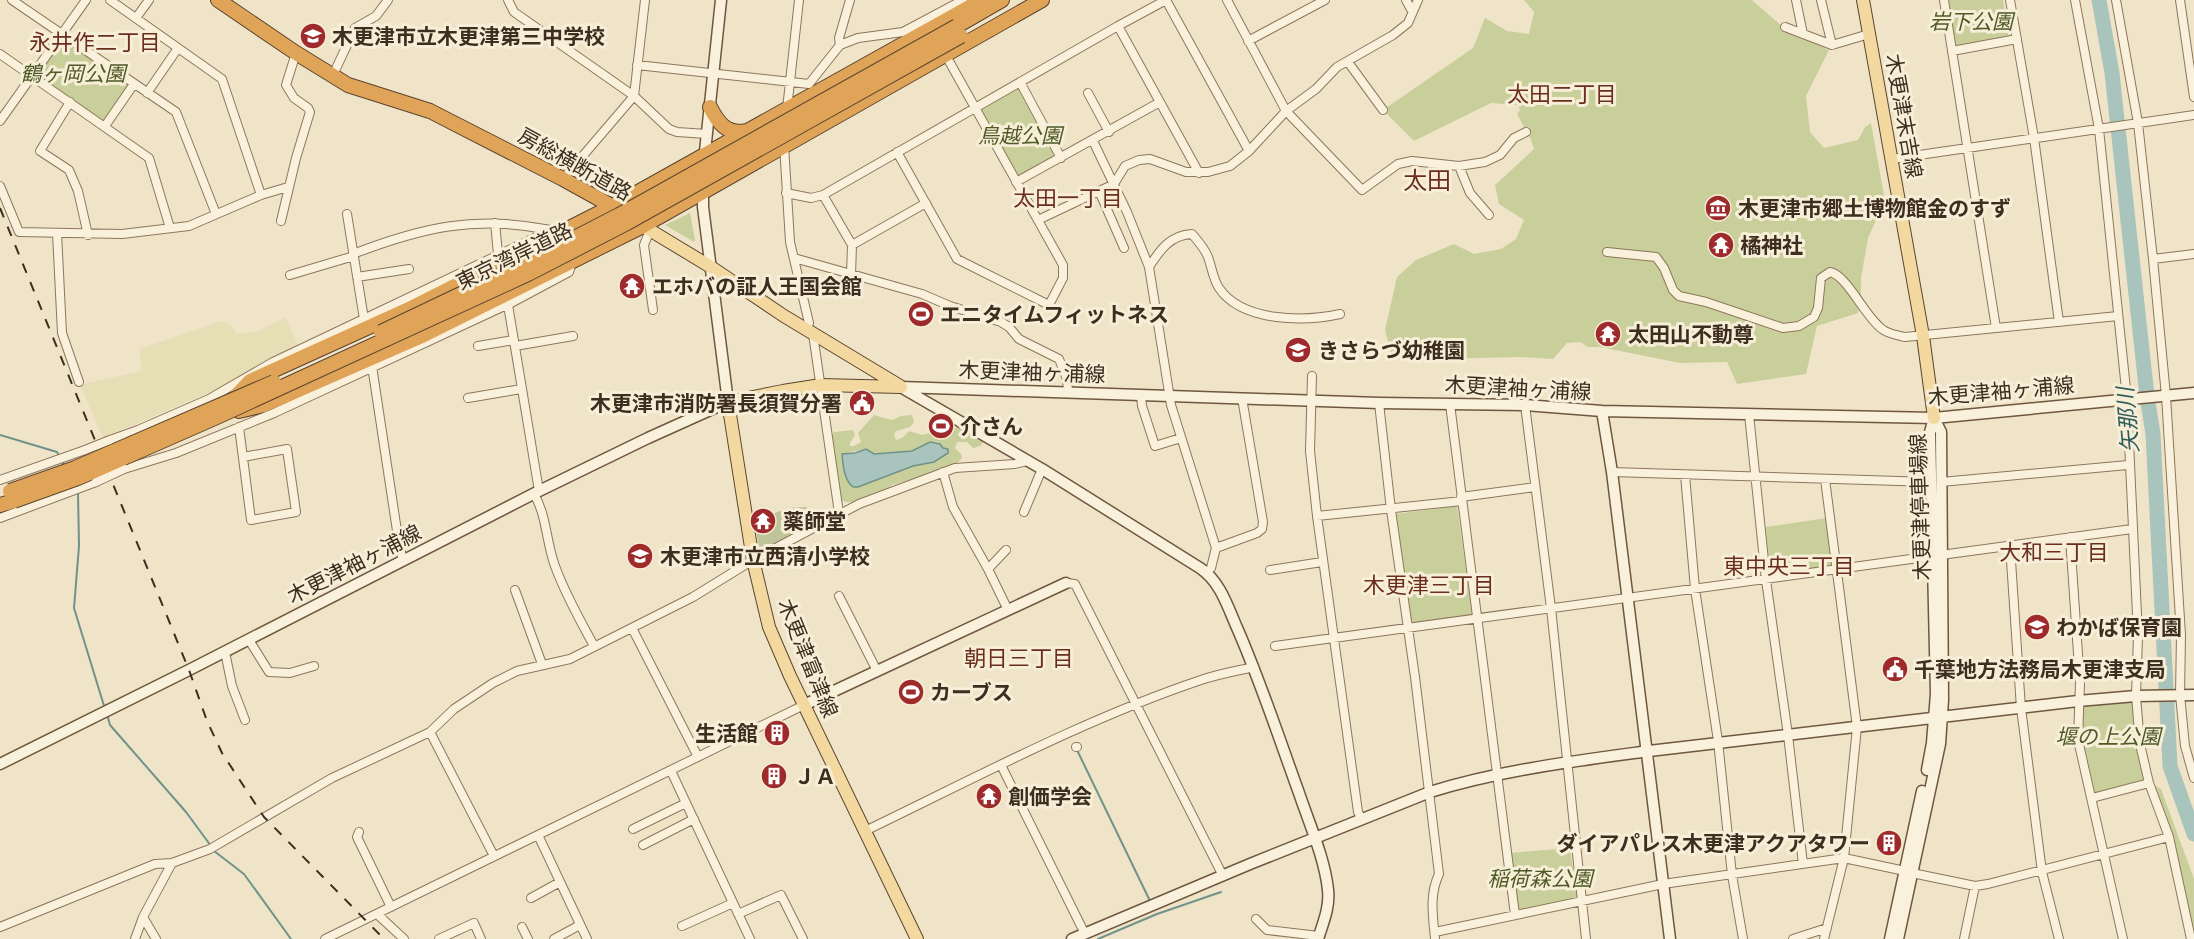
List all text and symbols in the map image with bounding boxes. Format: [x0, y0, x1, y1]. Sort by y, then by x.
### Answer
park label: 岩下公園 [1929, 9, 2016, 34]
school or university icon: 木更津市立木更津第三中学校 [298, 21, 328, 51]
place label: 木更津市立木更津第三中学校 [332, 24, 605, 49]
district label: 永井作二丁目 [29, 29, 161, 56]
street label: 木更津末吉線 [1881, 52, 1927, 180]
park label: 鶴ヶ岡公園 [21, 61, 128, 86]
district label: 太田二丁目 [1507, 81, 1617, 108]
street label: 房総横断道路 [514, 123, 636, 205]
park label: 鳥越公園 [978, 123, 1065, 148]
district label: 太田 [1403, 166, 1451, 195]
district label: 太田一丁目 [1013, 185, 1123, 212]
museum icon: 木更津市郷土博物館金のすず [1703, 193, 1733, 223]
place label: 木更津市郷土博物館金のすず [1738, 196, 2011, 221]
street label: 東京湾岸道路 [452, 217, 576, 295]
temple icon: 橘神社 [1706, 230, 1736, 260]
place label: 橘神社 [1740, 233, 1803, 258]
temple icon: エホバの証人王国会館 [617, 271, 647, 301]
place label: エホバの証人王国会館 [652, 274, 862, 299]
sports icon: エニタイムフィットネス [906, 299, 936, 329]
place label: エニタイムフィットネス [940, 302, 1169, 327]
temple icon: 太田山不動尊 [1593, 319, 1623, 349]
place label: 太田山不動尊 [1628, 322, 1754, 347]
school or university icon: きさらづ幼稚園 [1283, 335, 1313, 365]
place label: きさらづ幼稚園 [1318, 338, 1465, 363]
street label: 木更津袖ヶ浦線 [958, 357, 1106, 387]
street label: 木更津袖ヶ浦線 [1444, 372, 1592, 404]
street label: 木更津袖ヶ浦線 [1927, 372, 2075, 410]
water label: 矢那川 [2112, 384, 2144, 454]
public building icon: 木更津市消防署長須賀分署 [847, 388, 877, 418]
place label: 木更津市消防署長須賀分署 [590, 391, 842, 416]
sports icon: 介さん [926, 411, 956, 441]
place label: 介さん [960, 414, 1023, 439]
street label: 木更津停車場線 [1905, 433, 1935, 581]
temple icon: 薬師堂 [748, 506, 778, 536]
place label: 薬師堂 [783, 509, 846, 534]
street label: 木更津袖ヶ浦線 [283, 519, 425, 609]
district label: 大和三丁目 [1999, 539, 2109, 566]
school or university icon: 木更津市立西清小学校 [625, 541, 655, 571]
place label: 木更津市立西清小学校 [660, 544, 870, 569]
district label: 東中央三丁目 [1723, 553, 1855, 580]
district label: 木更津三丁目 [1363, 572, 1495, 599]
street label: 木更津富津線 [773, 595, 843, 721]
school or university icon: わかば保育園 [2022, 612, 2052, 642]
place label: わかば保育園 [2056, 615, 2182, 640]
district label: 朝日三丁目 [964, 645, 1074, 672]
public building icon: 千葉地方法務局木更津支局 [1880, 654, 1910, 684]
place label: 千葉地方法務局木更津支局 [1914, 657, 2166, 682]
sports icon: カーブス [896, 677, 926, 707]
place label: カーブス [930, 680, 1013, 705]
building icon: 生活館 [762, 718, 792, 748]
place label: 生活館 [695, 721, 758, 746]
park label: 堰の上公園 [2056, 724, 2163, 749]
building icon: ＪＡ [759, 761, 789, 791]
place label: ＪＡ [794, 764, 836, 789]
temple icon: 創価学会 [974, 781, 1004, 811]
place label: 創価学会 [1008, 784, 1092, 809]
building icon: ダイアパレス木更津アクアタワー [1874, 828, 1904, 858]
place label: ダイアパレス木更津アクアタワー [1556, 831, 1870, 856]
park label: 稲荷森公園 [1488, 866, 1595, 891]

